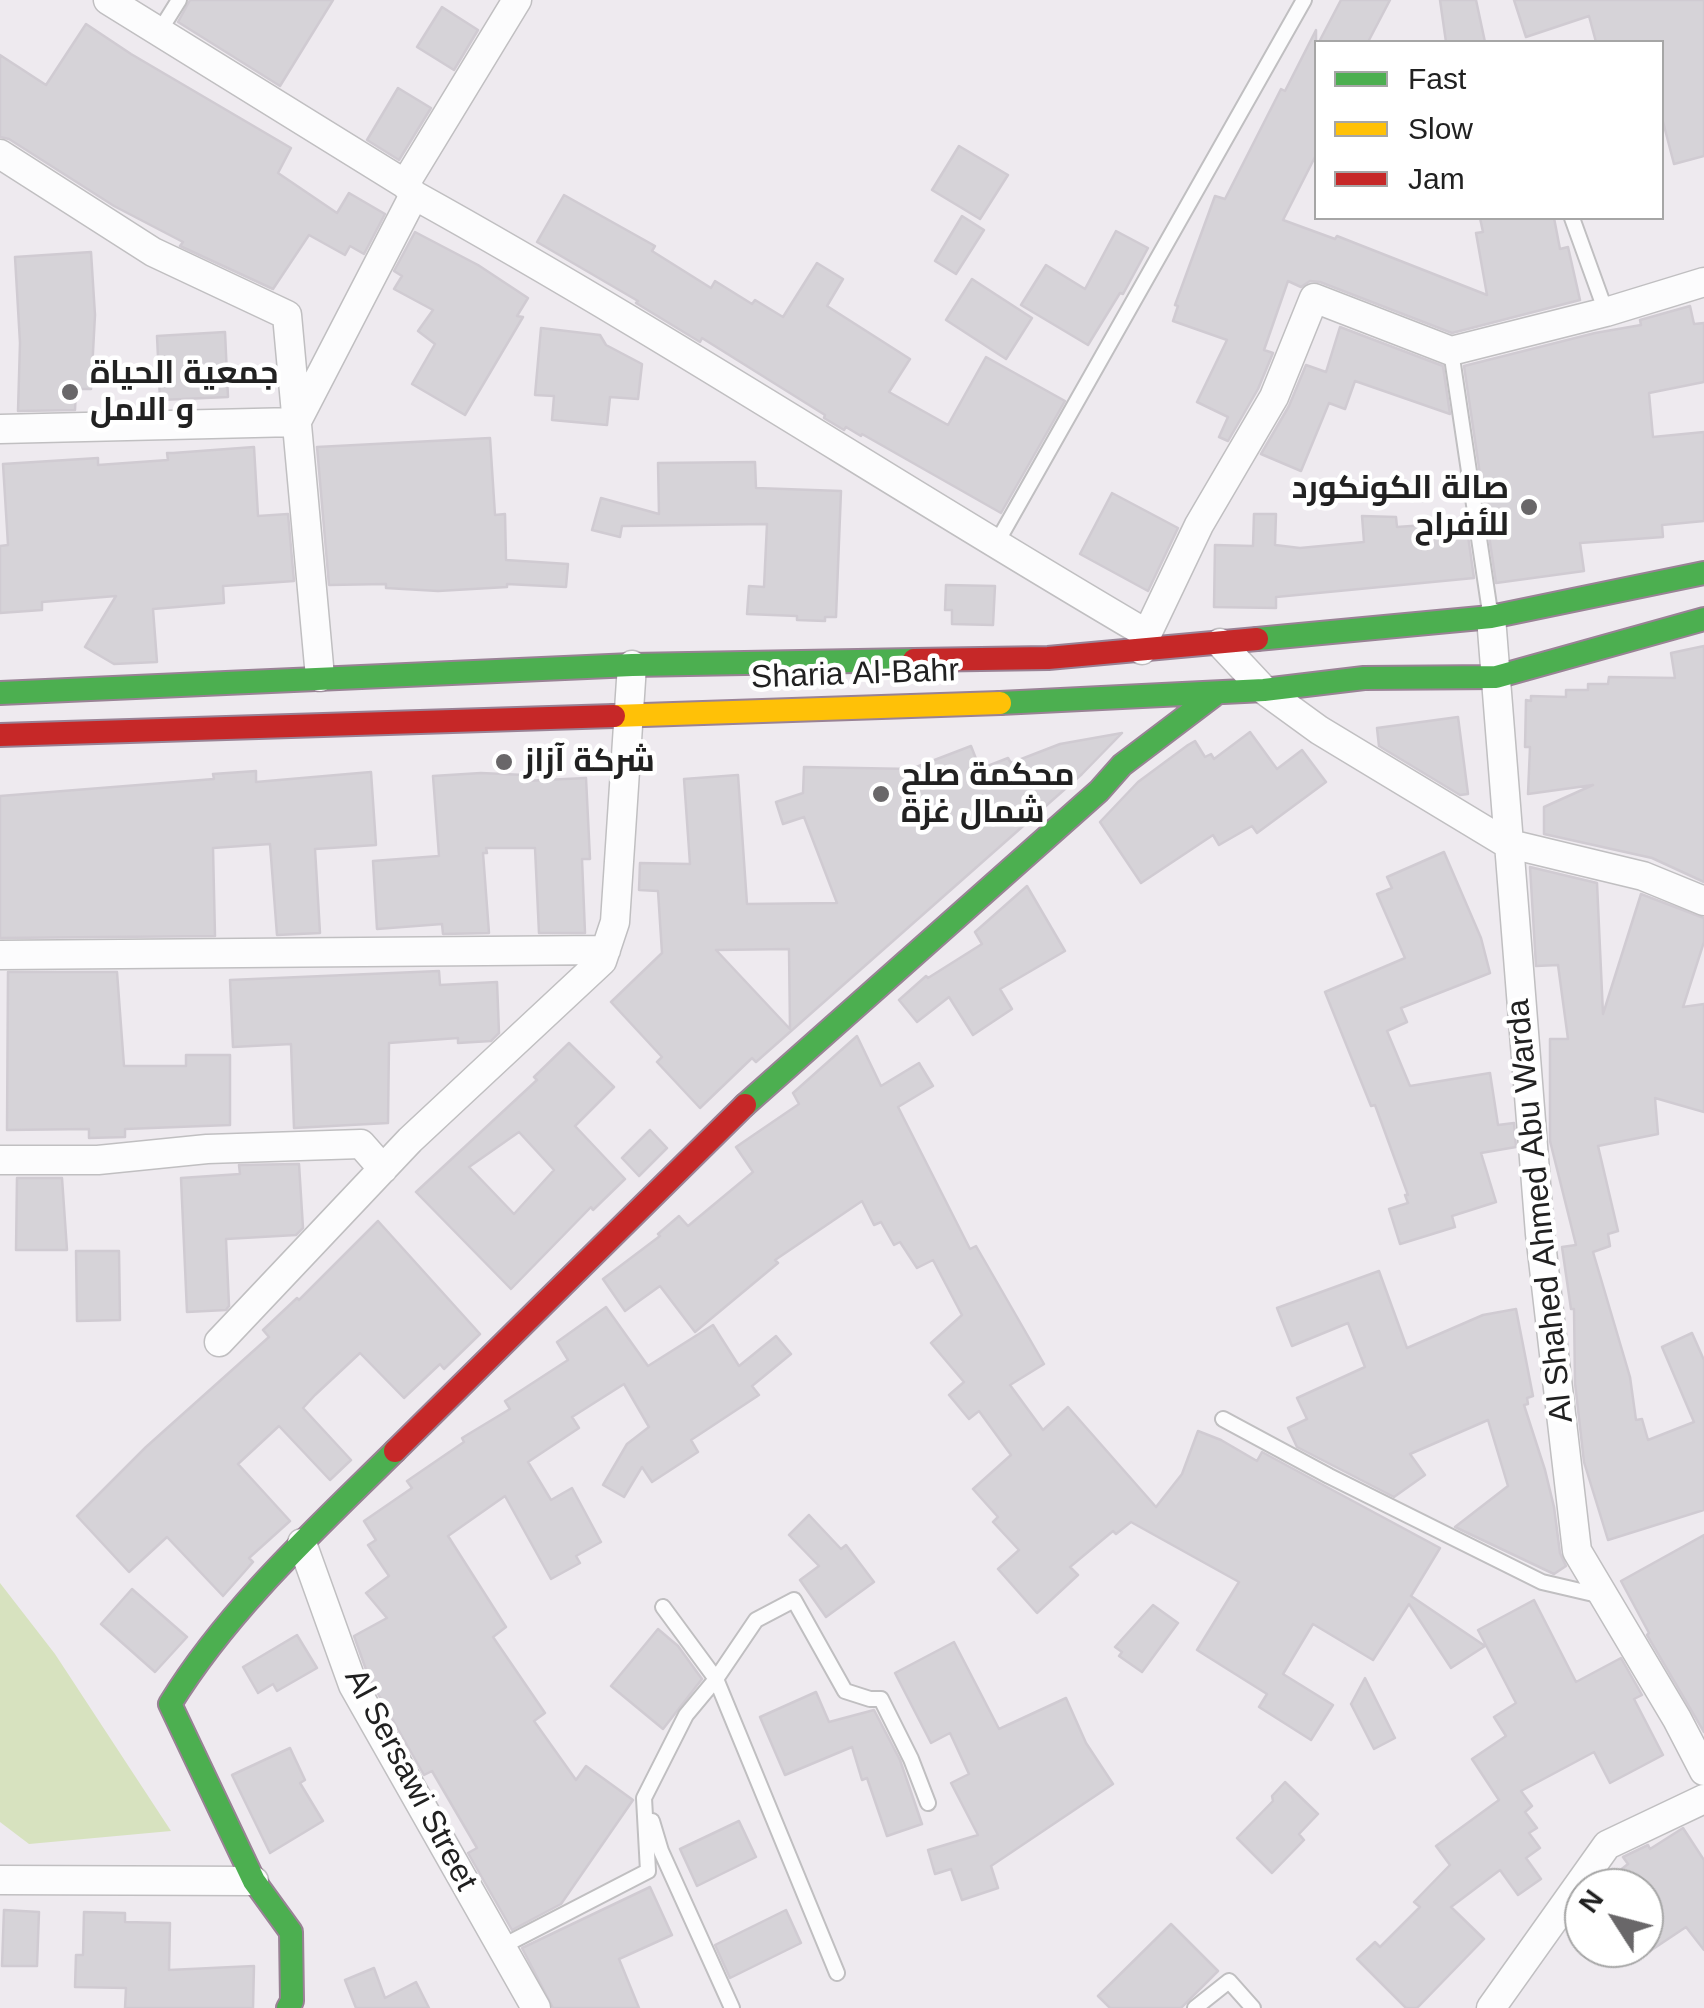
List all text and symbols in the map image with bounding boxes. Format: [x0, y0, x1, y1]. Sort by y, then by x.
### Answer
legend [1314, 40, 1664, 220]
text: Fast [1408, 62, 1466, 95]
text: Slow [1408, 112, 1473, 145]
text: Jam [1408, 162, 1465, 195]
place label: جمعية الحياة و الامل [90, 355, 279, 430]
marker: جمعية الحياة و الامل [59, 381, 81, 403]
place label: صالة الكونكورد للأفراح [1292, 470, 1509, 545]
marker: صالة الكونكورد للأفراح [1518, 496, 1540, 518]
street label: Sharia Al-Bahr [750, 652, 960, 698]
place label: شركة آزاز [524, 743, 655, 781]
marker: شركة آزاز [493, 751, 515, 773]
place label: محكمة صلح شمال غزة [901, 757, 1075, 832]
marker: محكمة صلح شمال غزة [870, 783, 892, 805]
street label: Al Shahed Ahmed Abu Warda [1500, 997, 1582, 1425]
street label: Al Sersawi Street [335, 1663, 485, 1897]
north arrow [1564, 1868, 1664, 1968]
text: N [1572, 1884, 1609, 1919]

